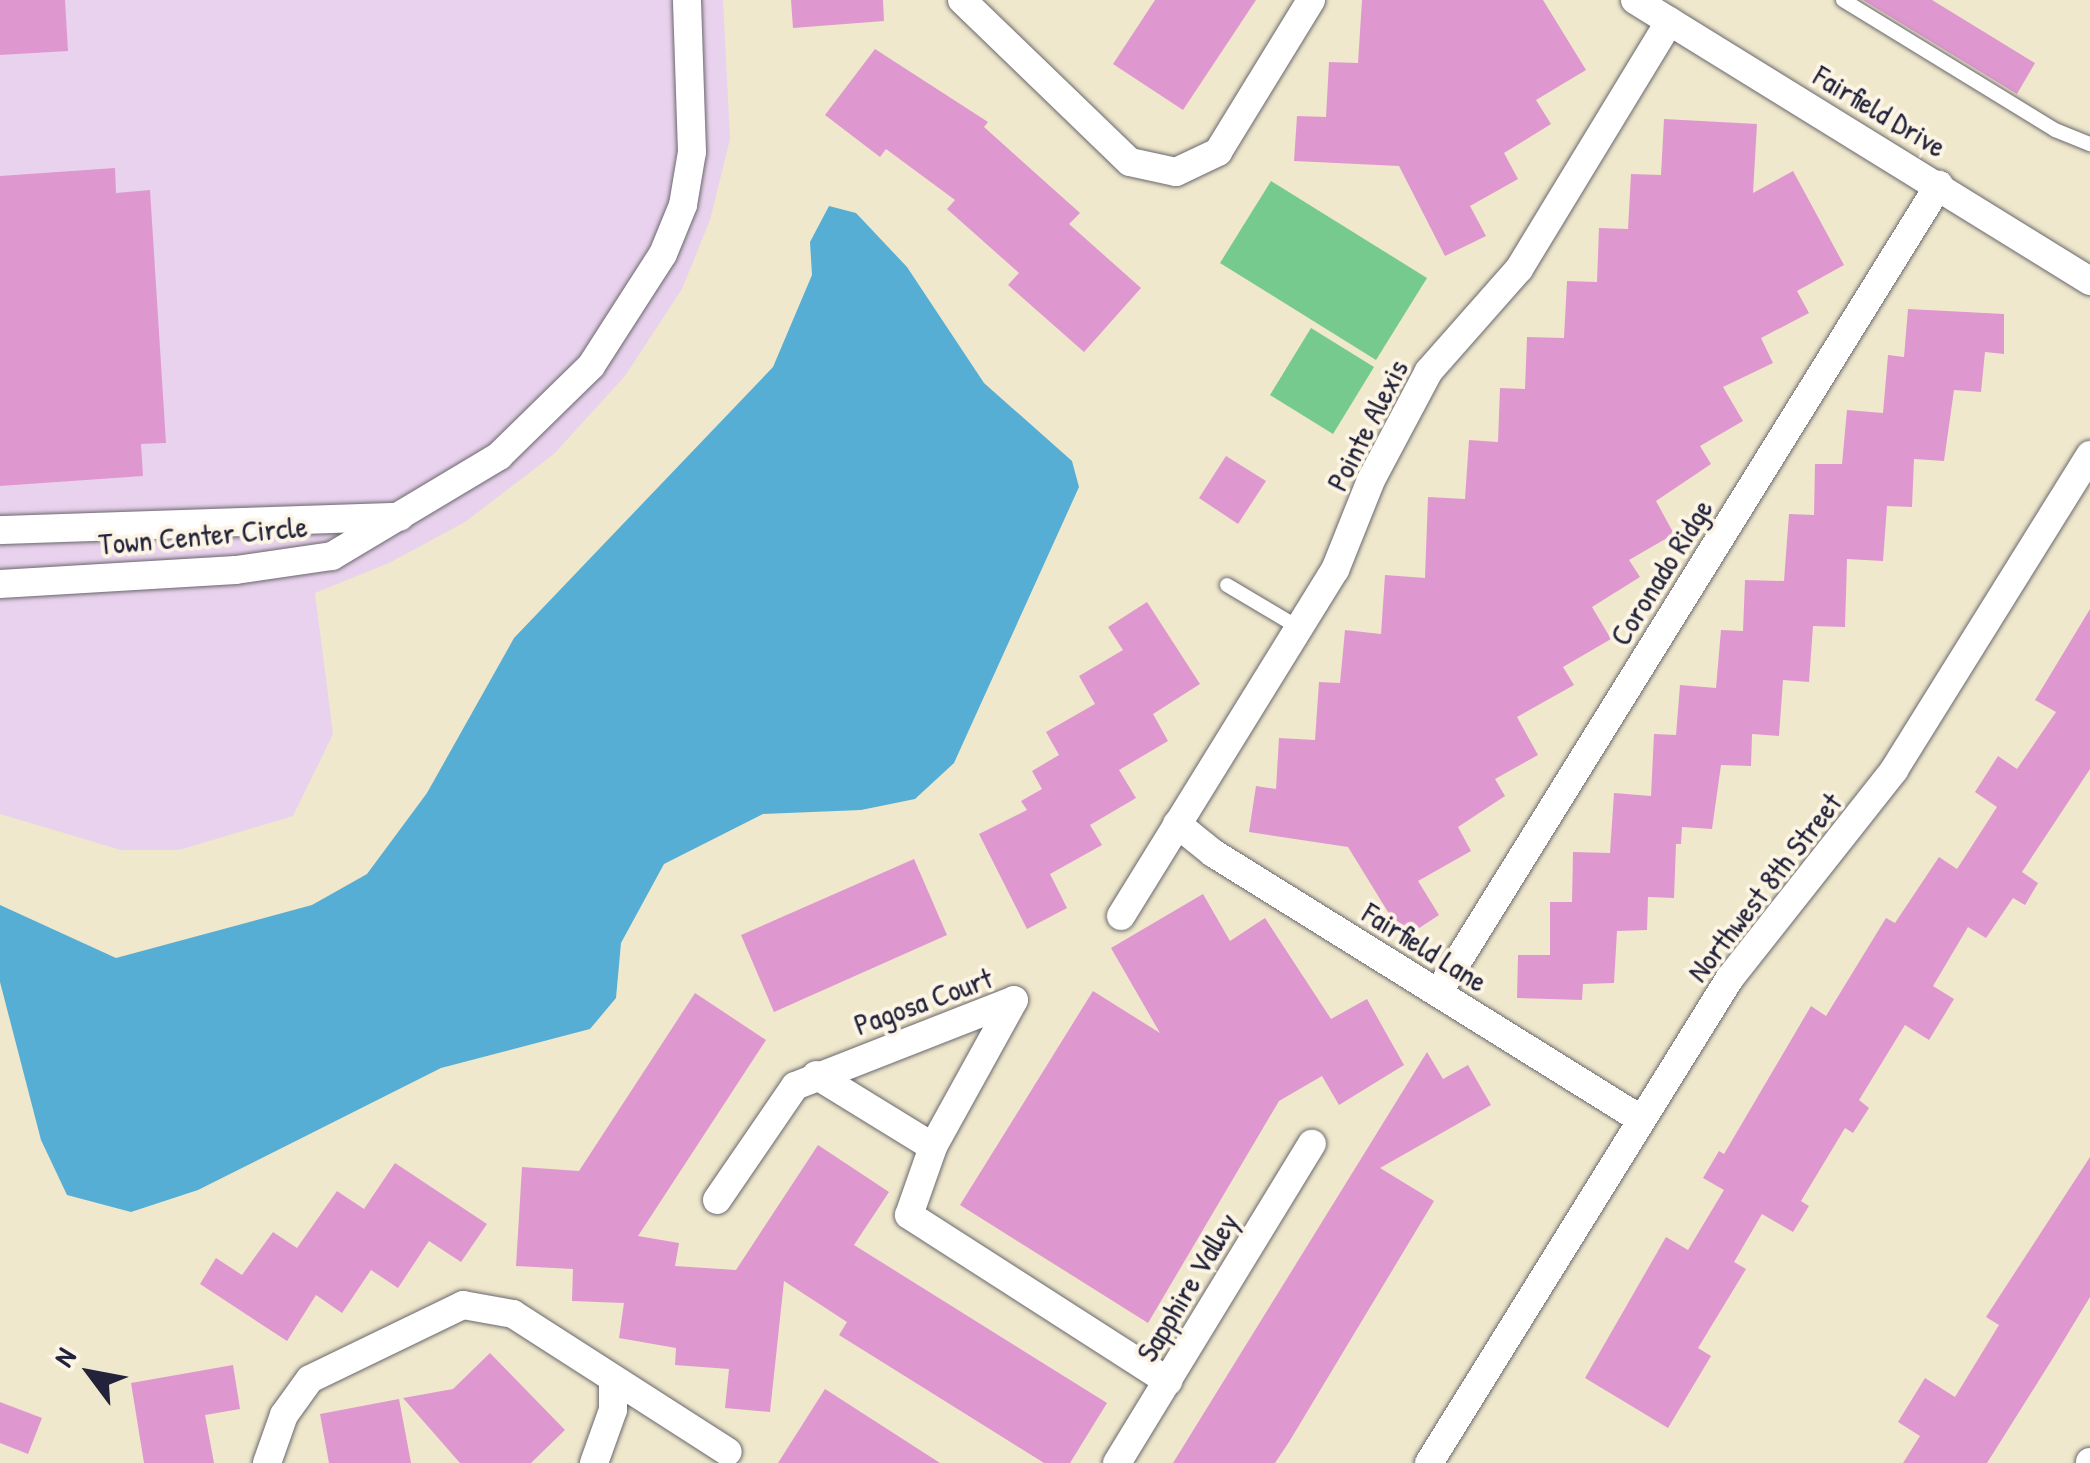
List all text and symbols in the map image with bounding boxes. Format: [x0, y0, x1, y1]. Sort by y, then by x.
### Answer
street label: Fairfield Drive [1807, 57, 1953, 165]
street label: Pointe Alexis [1319, 353, 1415, 497]
street label: Coronado Ridge [1602, 492, 1720, 652]
street label: Town Center Circle [97, 508, 309, 562]
street label: Northwest 8th Street [1679, 785, 1849, 989]
street label: Fairfield Lane [1356, 895, 1494, 999]
street label: Pagosa Court [849, 959, 997, 1043]
street label: Sapphire Valley [1129, 1206, 1245, 1368]
north arrow [40, 1323, 140, 1423]
text: N [44, 1341, 85, 1373]

